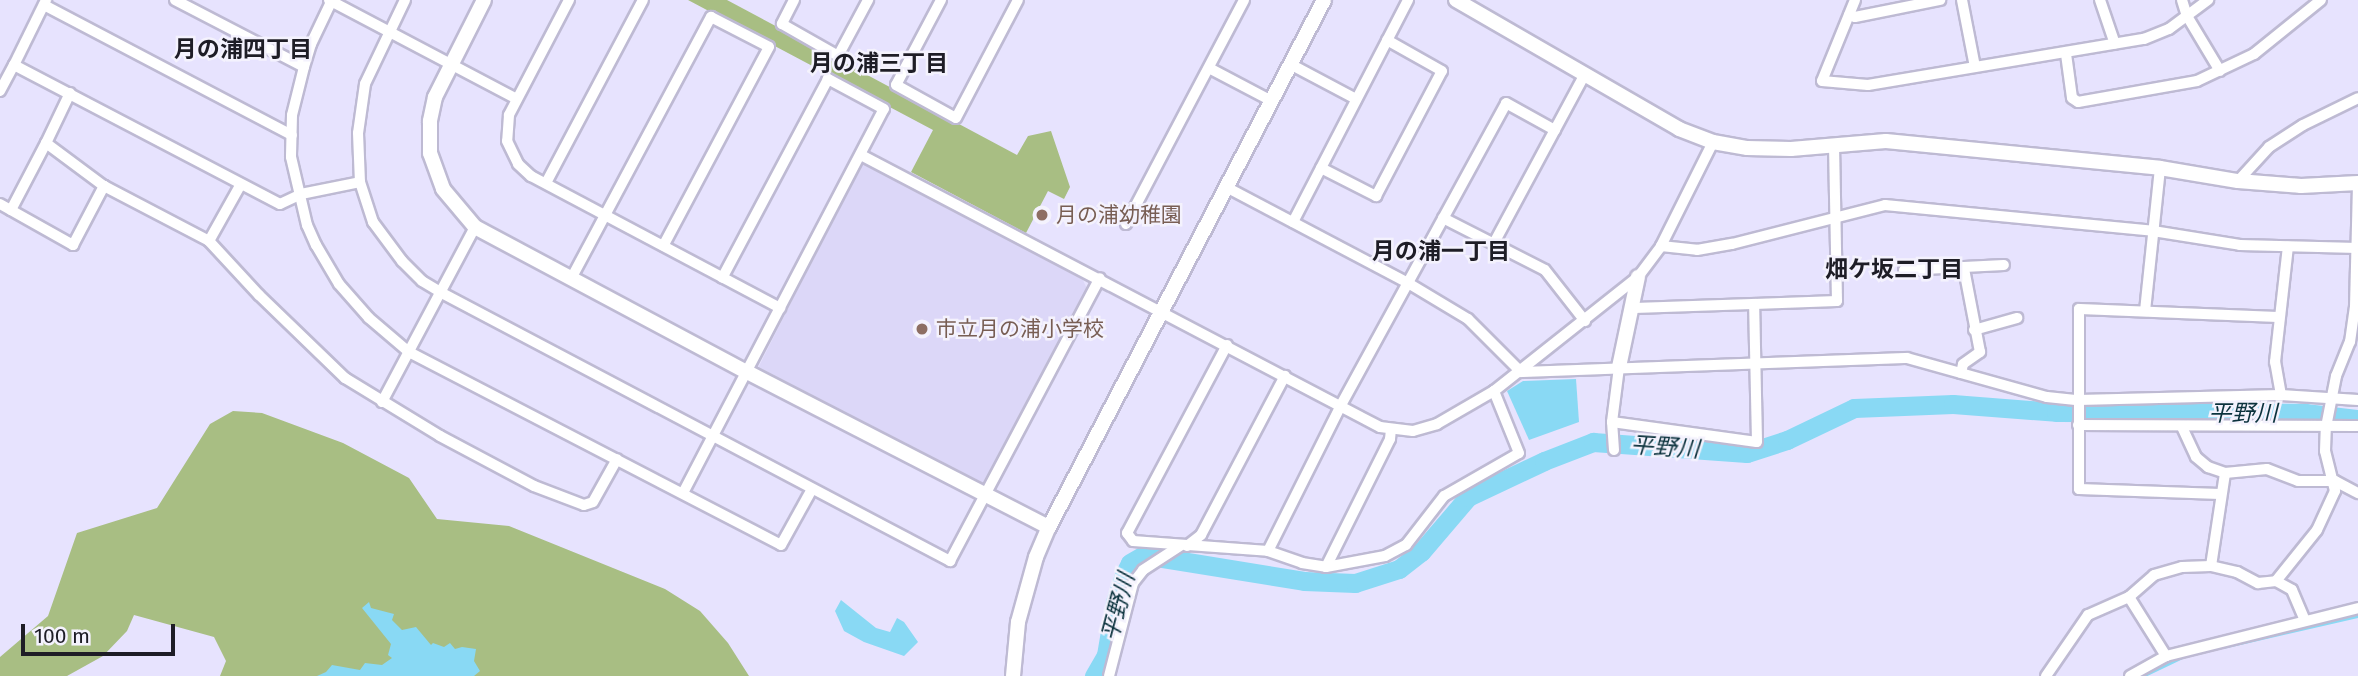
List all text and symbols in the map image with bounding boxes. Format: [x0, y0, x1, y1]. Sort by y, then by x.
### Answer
district label: 月の浦四丁目 [174, 35, 312, 63]
district label: 月の浦三丁目 [810, 49, 948, 77]
place label: 月の浦幼稚園 [1056, 202, 1182, 228]
marker: 月の浦幼稚園 [1034, 207, 1050, 223]
district label: 月の浦一丁目 [1372, 237, 1510, 265]
district label: 畑ケ坂二丁目 [1825, 255, 1963, 283]
place label: 市立月の浦小学校 [936, 316, 1104, 342]
marker: 市立月の浦小学校 [914, 321, 930, 337]
water label: 平野川 [2209, 399, 2277, 427]
water label: 平野川 [1630, 431, 1700, 463]
water label: 平野川 [1096, 570, 1140, 644]
scale bar [24, 610, 178, 654]
text: 100 m [34, 623, 90, 649]

